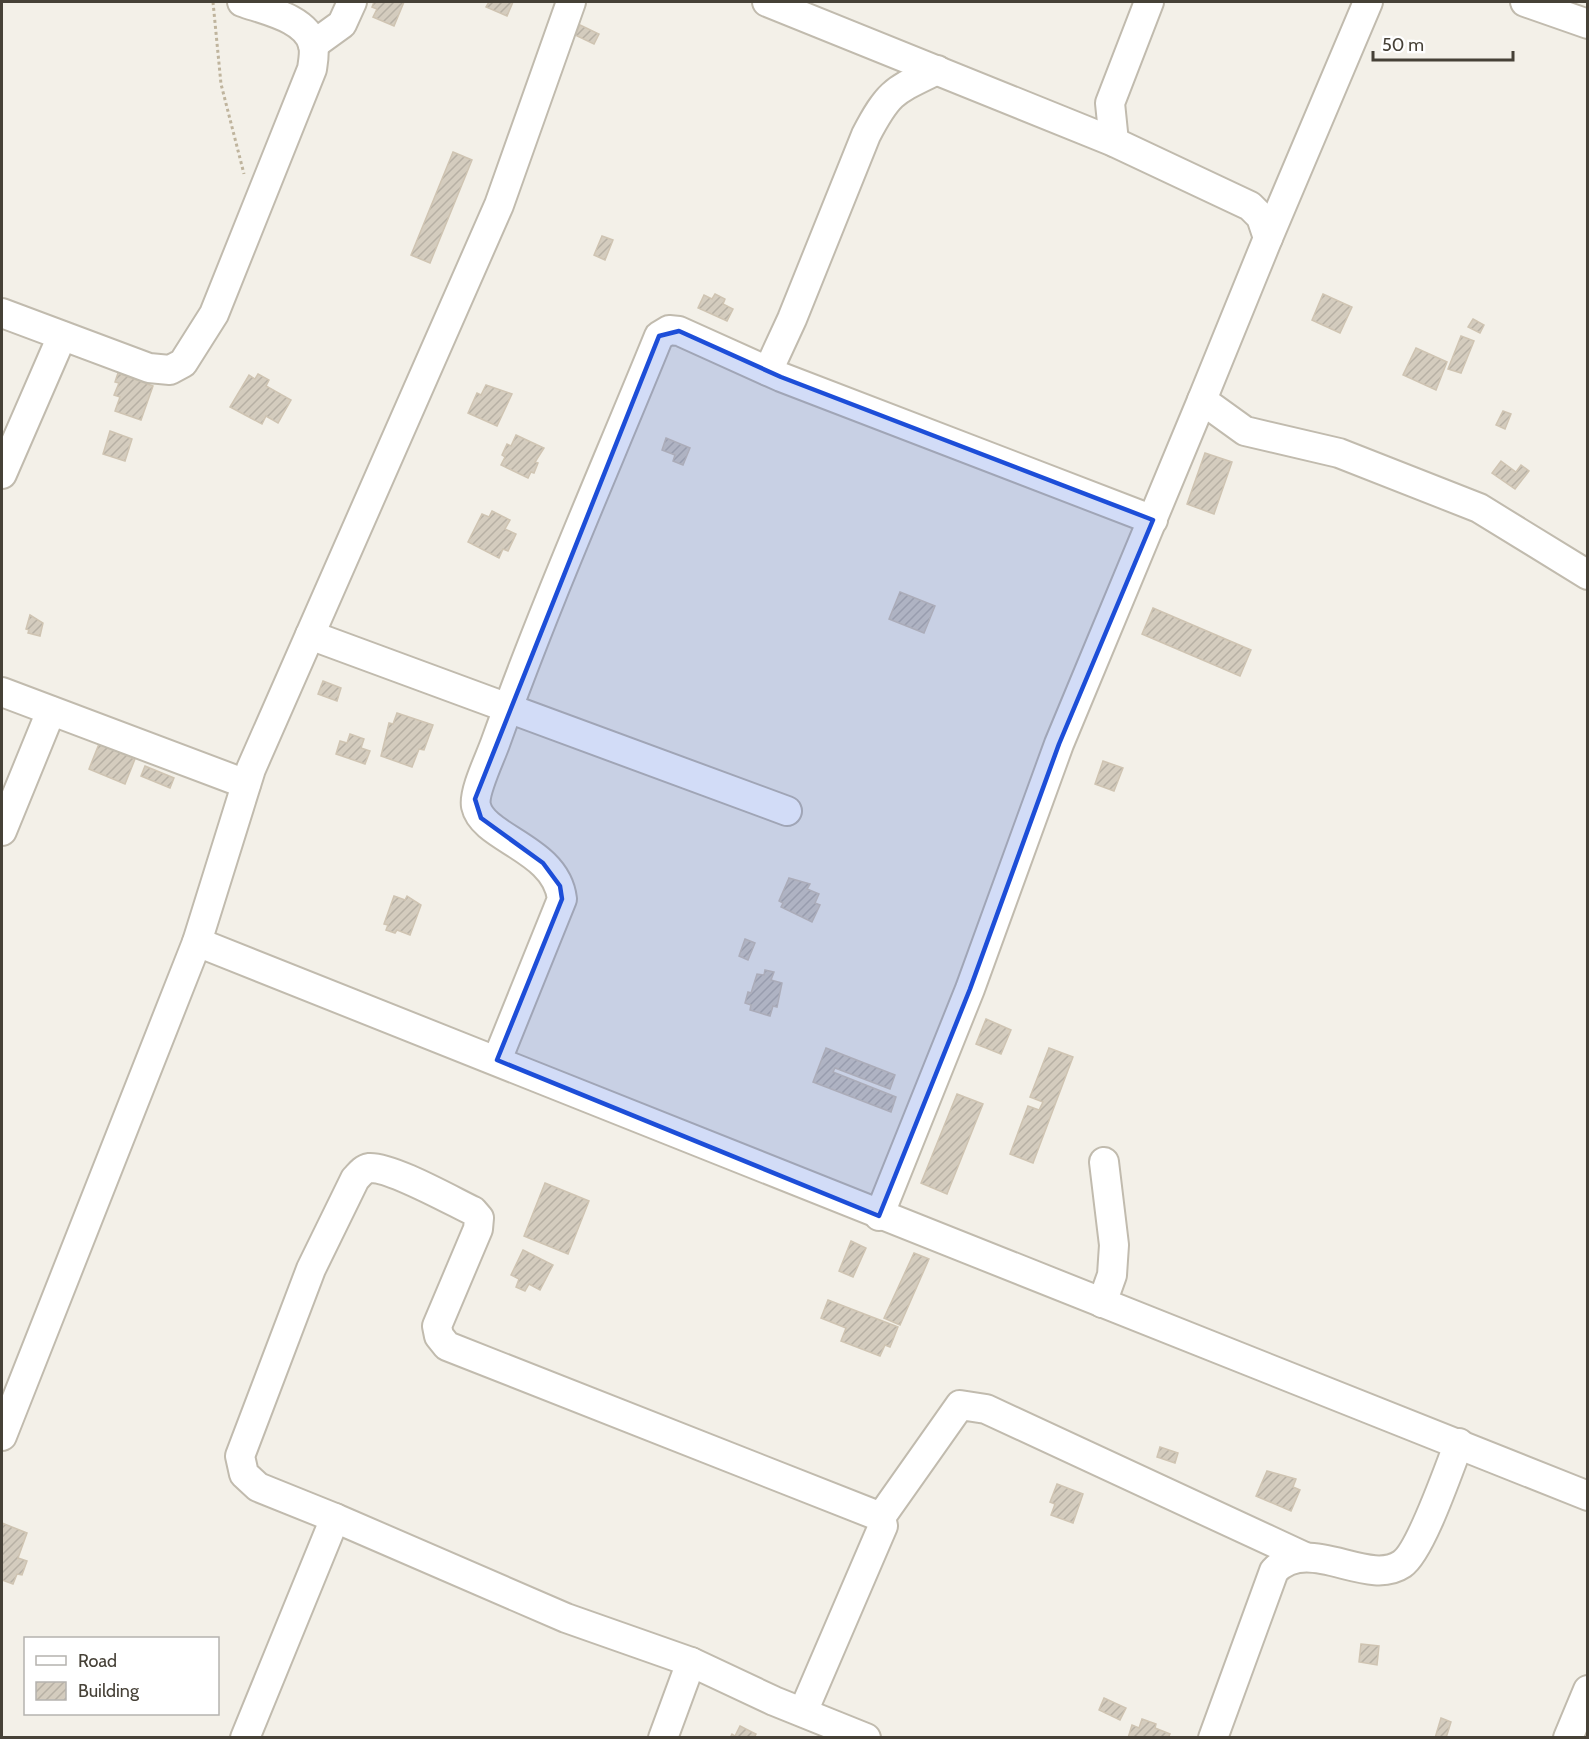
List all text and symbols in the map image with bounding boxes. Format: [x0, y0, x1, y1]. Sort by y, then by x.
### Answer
scale bar [1373, 24, 1512, 62]
text: 50 m [1382, 34, 1424, 56]
legend [24, 1637, 219, 1715]
text: Road [78, 1650, 117, 1672]
text: Building [78, 1680, 140, 1702]

